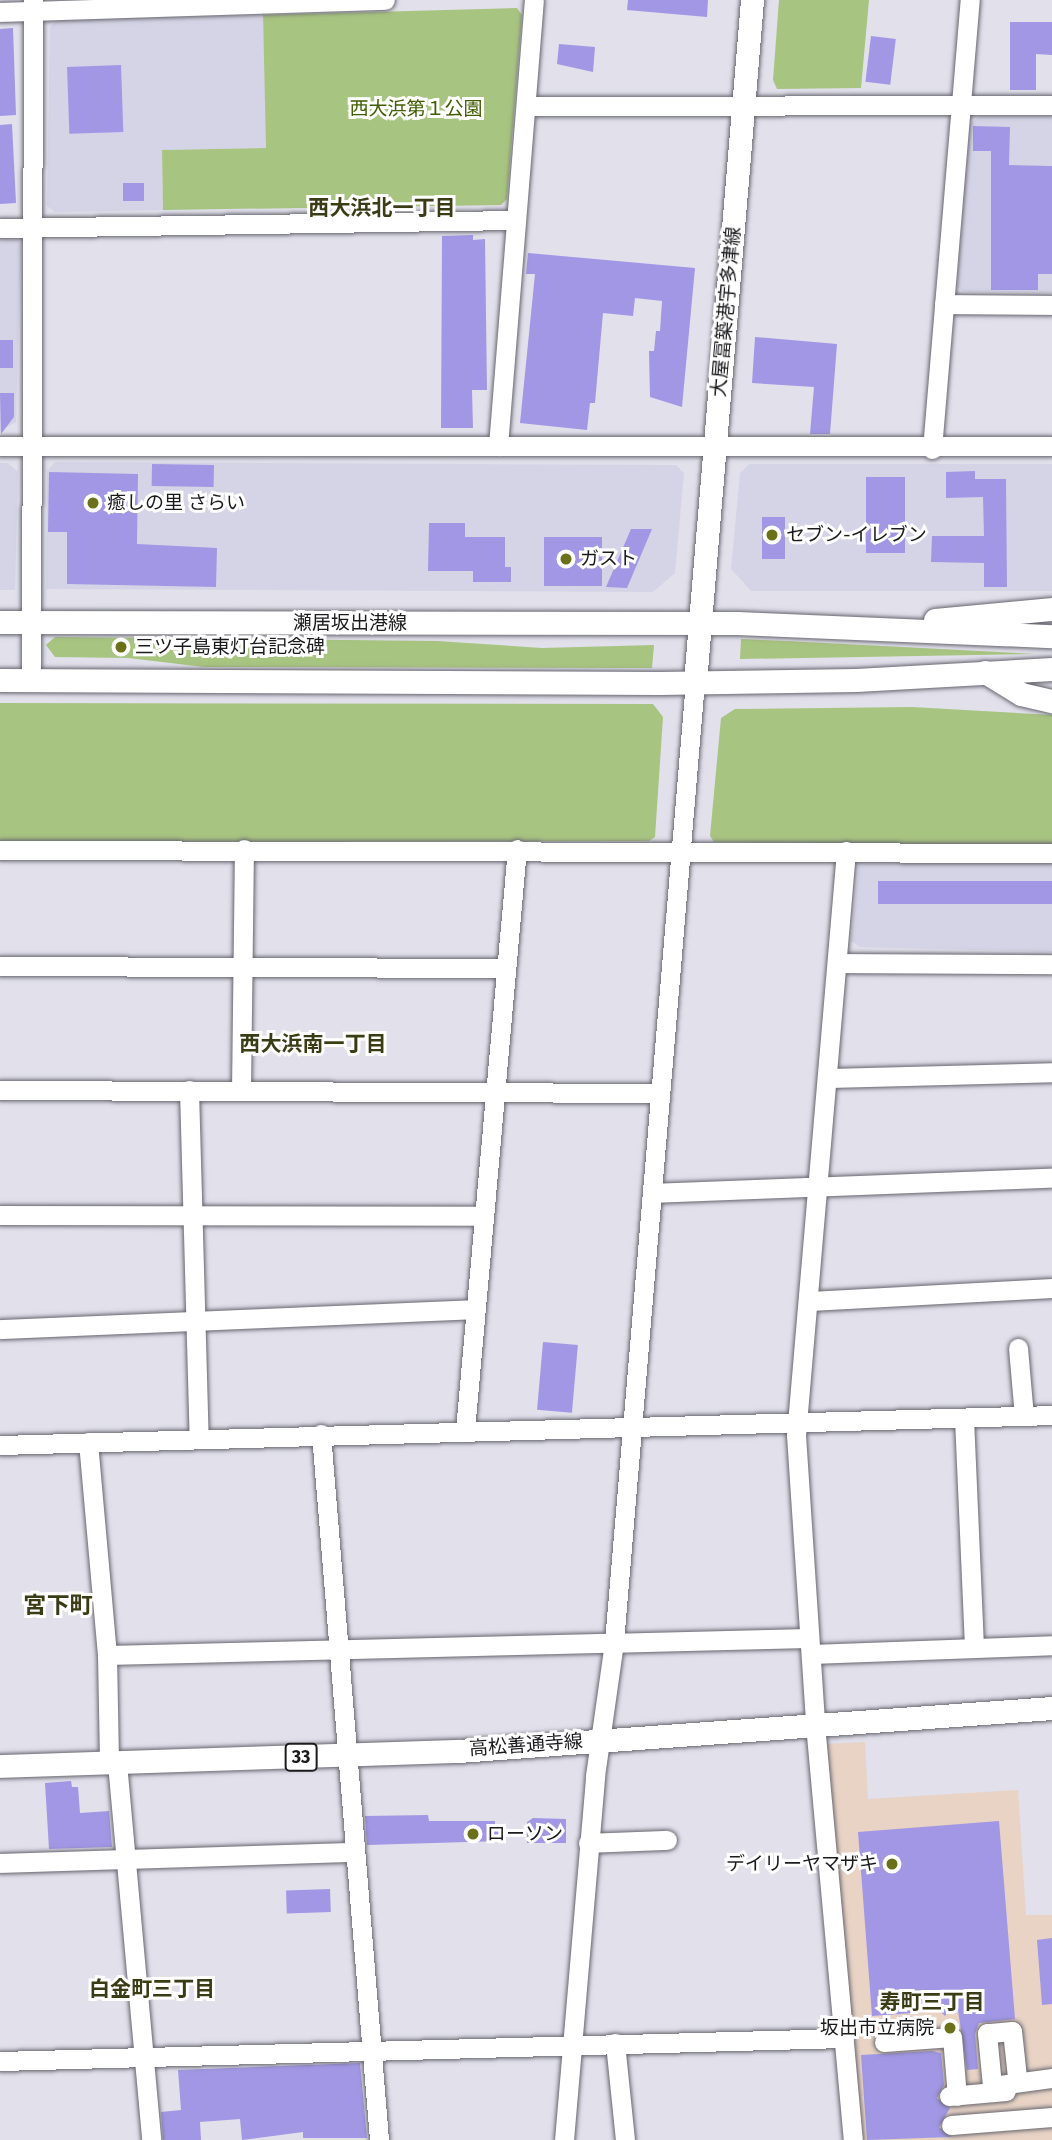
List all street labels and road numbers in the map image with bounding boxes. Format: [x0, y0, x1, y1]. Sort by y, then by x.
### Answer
street label: 大屋冨築港宇多津線 [707, 226, 745, 398]
street label: 瀬居坂出港線 [293, 612, 407, 634]
street label: 高松善通寺線 [468, 1730, 584, 1760]
road number: 33 [284, 1742, 318, 1772]

